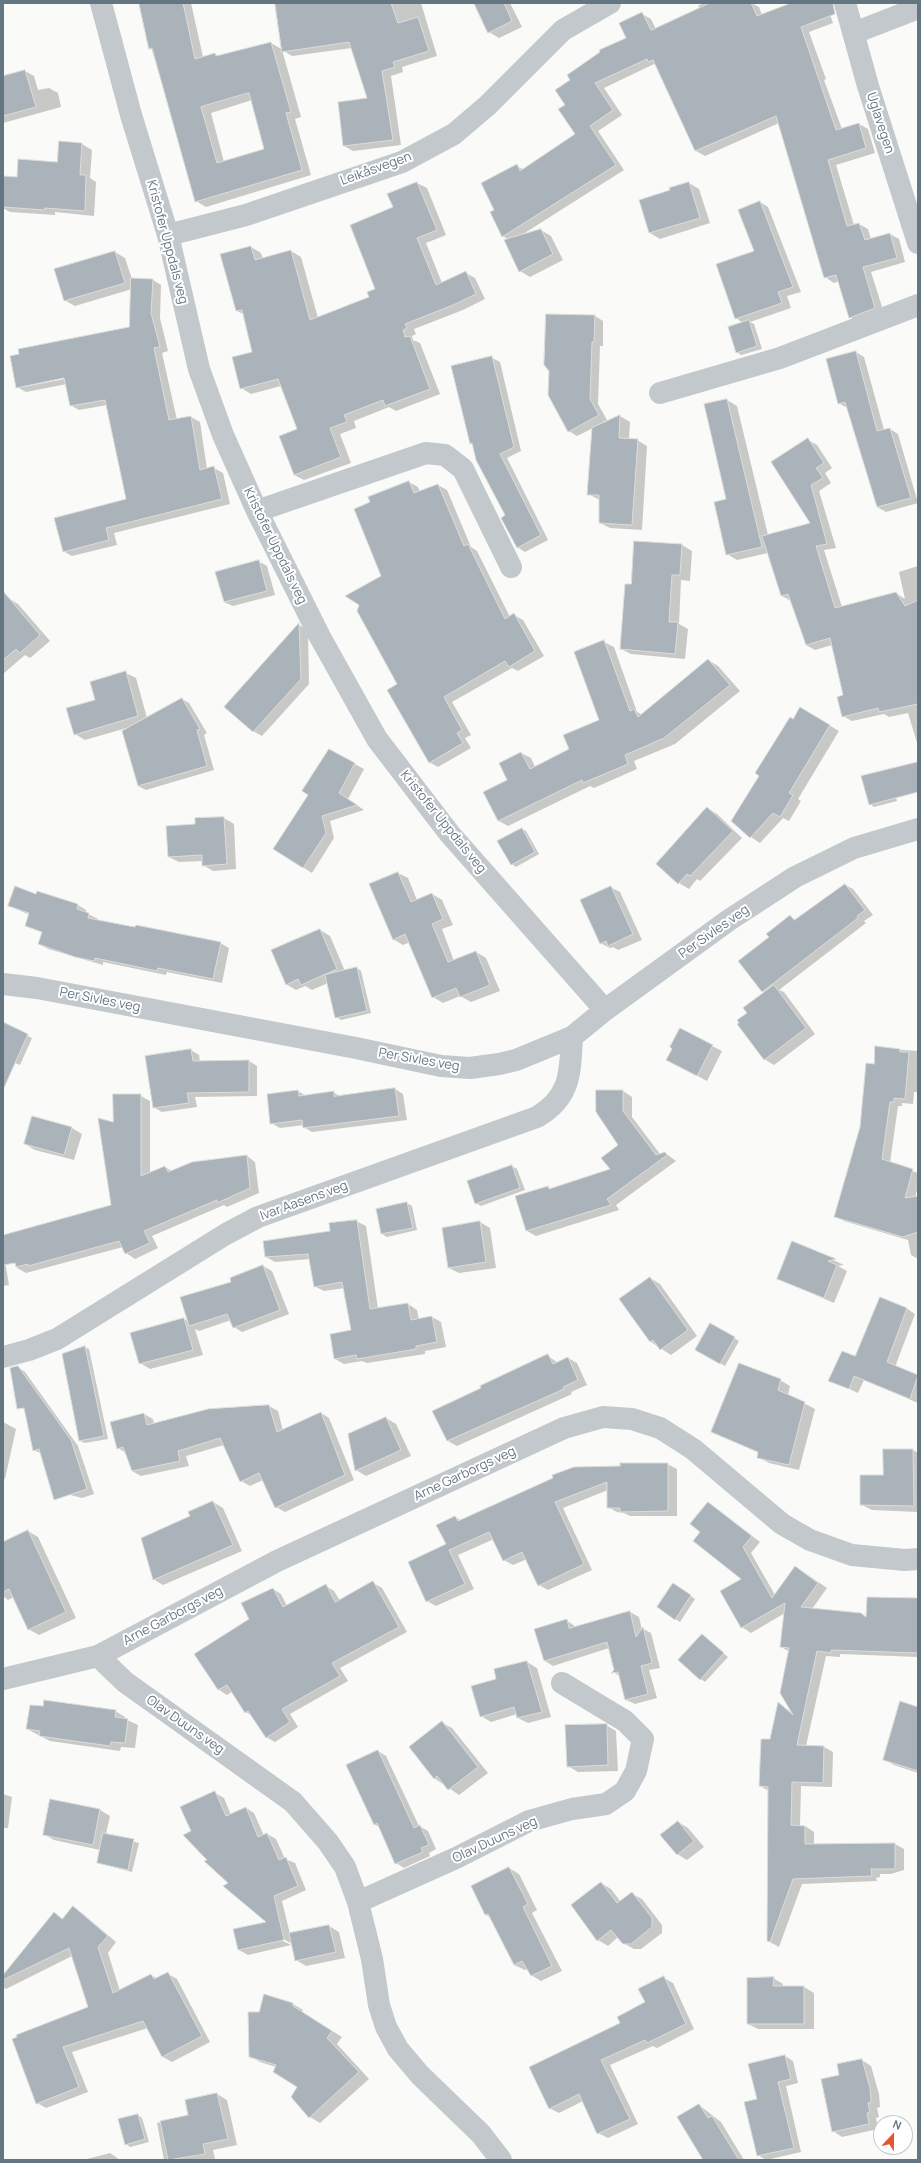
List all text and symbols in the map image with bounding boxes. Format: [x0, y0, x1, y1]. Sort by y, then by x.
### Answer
street label: Uglavegen [863, 90, 897, 156]
street label: Leikåsvegen [338, 149, 414, 189]
street label: Kristofer Uppdals veg [143, 178, 191, 306]
street label: Kristofer Uppdals veg [240, 485, 310, 607]
street label: Kristofer Uppdals veg [397, 767, 489, 877]
street label: Per Sivles veg [676, 902, 752, 962]
street label: Per Sivles veg [58, 985, 142, 1015]
street label: Per Sivles veg [377, 1045, 461, 1075]
street label: Ivar Aasens veg [258, 1178, 350, 1224]
street label: Arne Garborgs veg [412, 1444, 518, 1504]
street label: Arne Garborgs veg [121, 1583, 225, 1649]
street label: Olav Duuns veg [143, 1692, 227, 1758]
street label: Olav Duuns veg [450, 1814, 540, 1866]
north arrow [873, 2115, 913, 2155]
text: N [891, 2116, 904, 2133]

